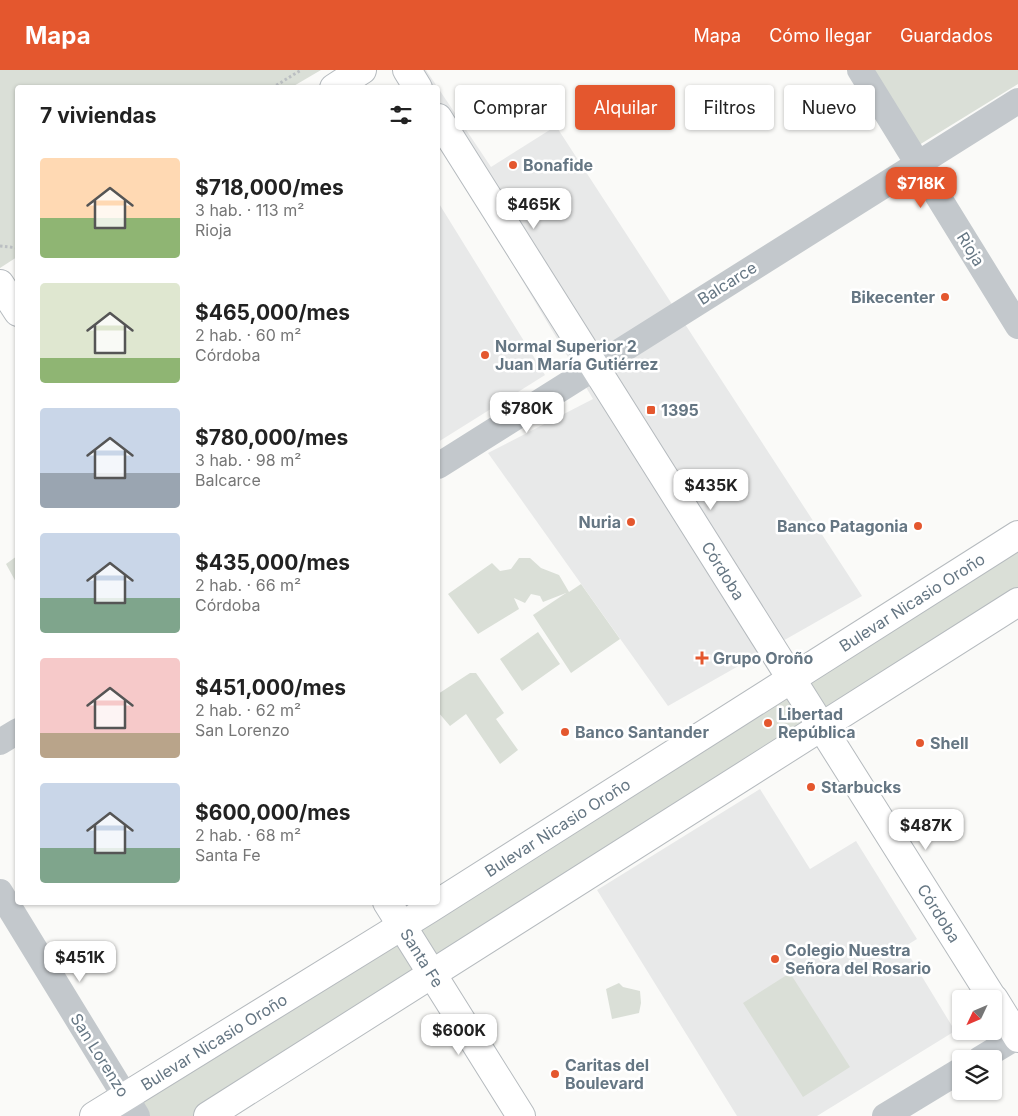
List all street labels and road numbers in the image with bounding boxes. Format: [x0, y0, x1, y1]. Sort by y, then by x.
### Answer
street label: Rioja [953, 228, 989, 270]
street label: Balcarce [694, 257, 760, 309]
street label: Córdoba [697, 538, 749, 604]
street label: Bulevar Nicasio Oroño [836, 549, 989, 656]
street label: Bulevar Nicasio Oroño [481, 774, 634, 881]
street label: Córdoba [913, 880, 965, 946]
street label: Santa Fe [396, 925, 448, 991]
street label: Bulevar Nicasio Oroño [137, 989, 291, 1095]
street label: San Lorenzo [66, 1010, 134, 1100]

